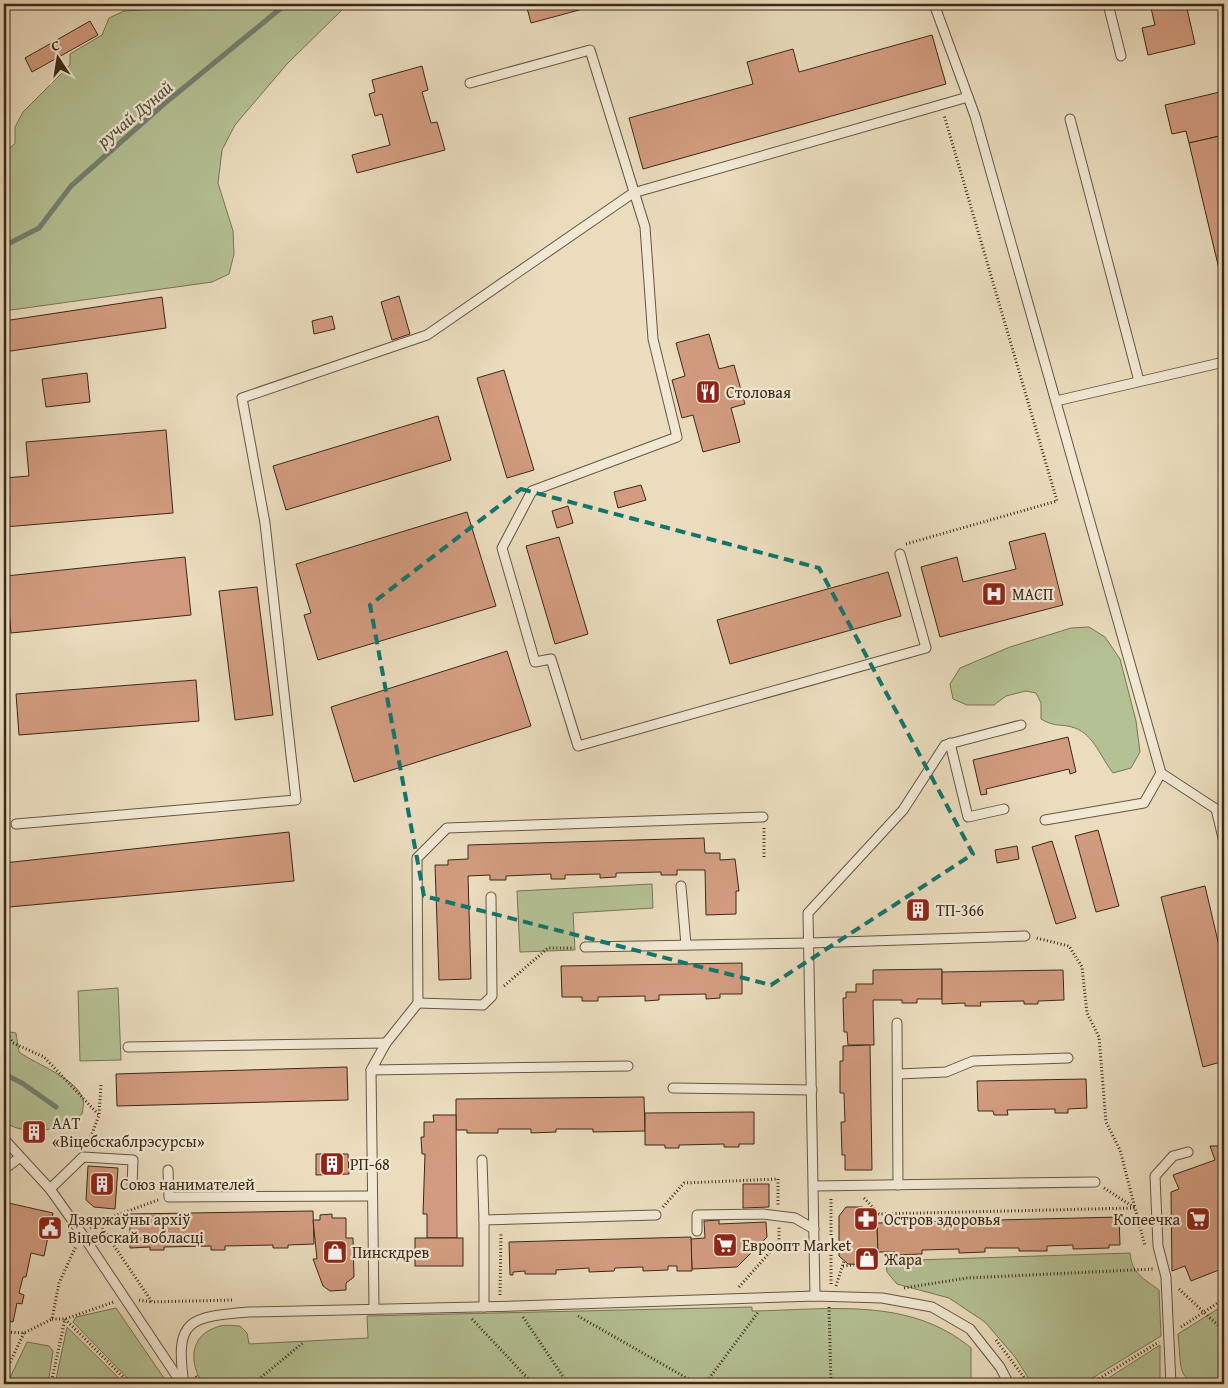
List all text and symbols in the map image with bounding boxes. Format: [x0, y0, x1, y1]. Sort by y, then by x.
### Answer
north arrow [32, 32, 82, 82]
text: С [49, 35, 61, 56]
water label: ручай Дунай [90, 74, 179, 154]
restaurant icon: Столовая [695, 379, 721, 405]
place label: Столовая [726, 380, 791, 404]
hospital icon: МАСП [981, 581, 1007, 607]
place label: МАСП [1012, 582, 1053, 606]
building icon: ТП-366 [905, 897, 931, 923]
place label: ТП-366 [936, 898, 984, 922]
place label: ААТ «Віцебскаблрэсурсы» [52, 1111, 205, 1153]
building icon: ААТ «Віцебскаблрэсурсы» [21, 1119, 47, 1145]
building icon: РП-68 [319, 1151, 345, 1177]
place label: РП-68 [350, 1152, 390, 1176]
building icon: Союз нанимателей [89, 1171, 115, 1197]
place label: Союз нанимателей [120, 1172, 255, 1196]
pharmacy icon: Остров здоровья [853, 1206, 879, 1232]
supermarket icon: Копеечка [1185, 1206, 1211, 1232]
place label: Дзяржаўны архіў Віцебскай вобласці [67, 1207, 204, 1249]
place label: Остров здоровья [884, 1207, 1001, 1231]
place label: Копеечка [1113, 1207, 1180, 1231]
public building icon: Дзяржаўны архіў Віцебскай вобласці [37, 1215, 63, 1241]
supermarket icon: Евроопт Market [712, 1232, 738, 1258]
place label: Евроопт Market [742, 1233, 852, 1257]
shop icon: Пинскдрев [322, 1239, 348, 1265]
place label: Пинскдрев [352, 1240, 429, 1264]
shop icon: Жара [854, 1246, 880, 1272]
place label: Жара [883, 1247, 922, 1271]

